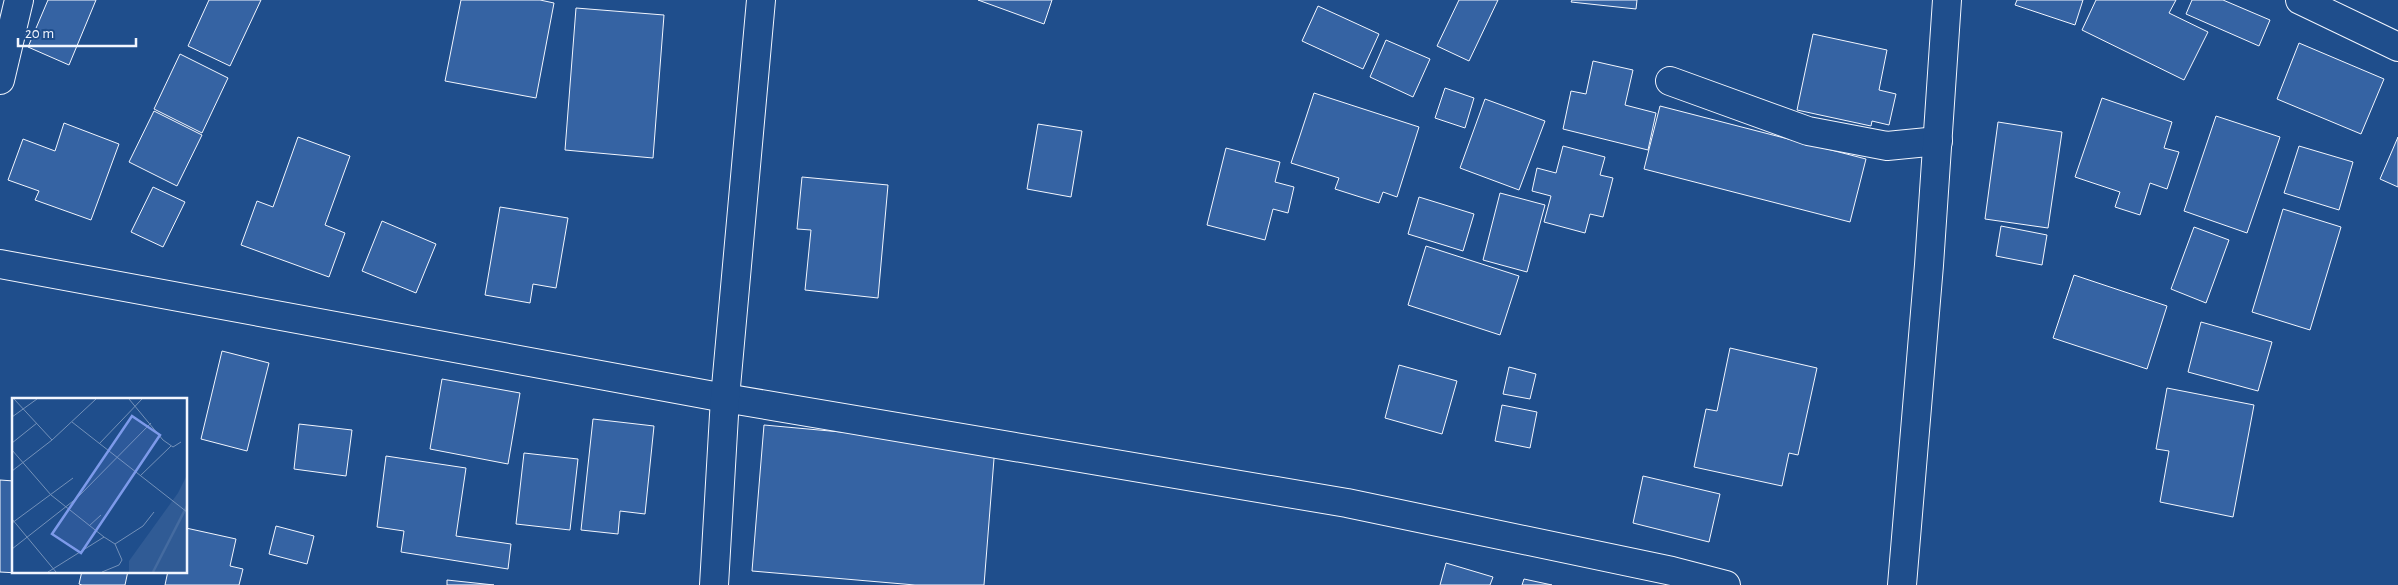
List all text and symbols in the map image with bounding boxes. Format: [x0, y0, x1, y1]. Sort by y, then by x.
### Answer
scale bar [18, 15, 135, 47]
text: 20 m [25, 26, 54, 41]
inset map [12, 398, 188, 572]

